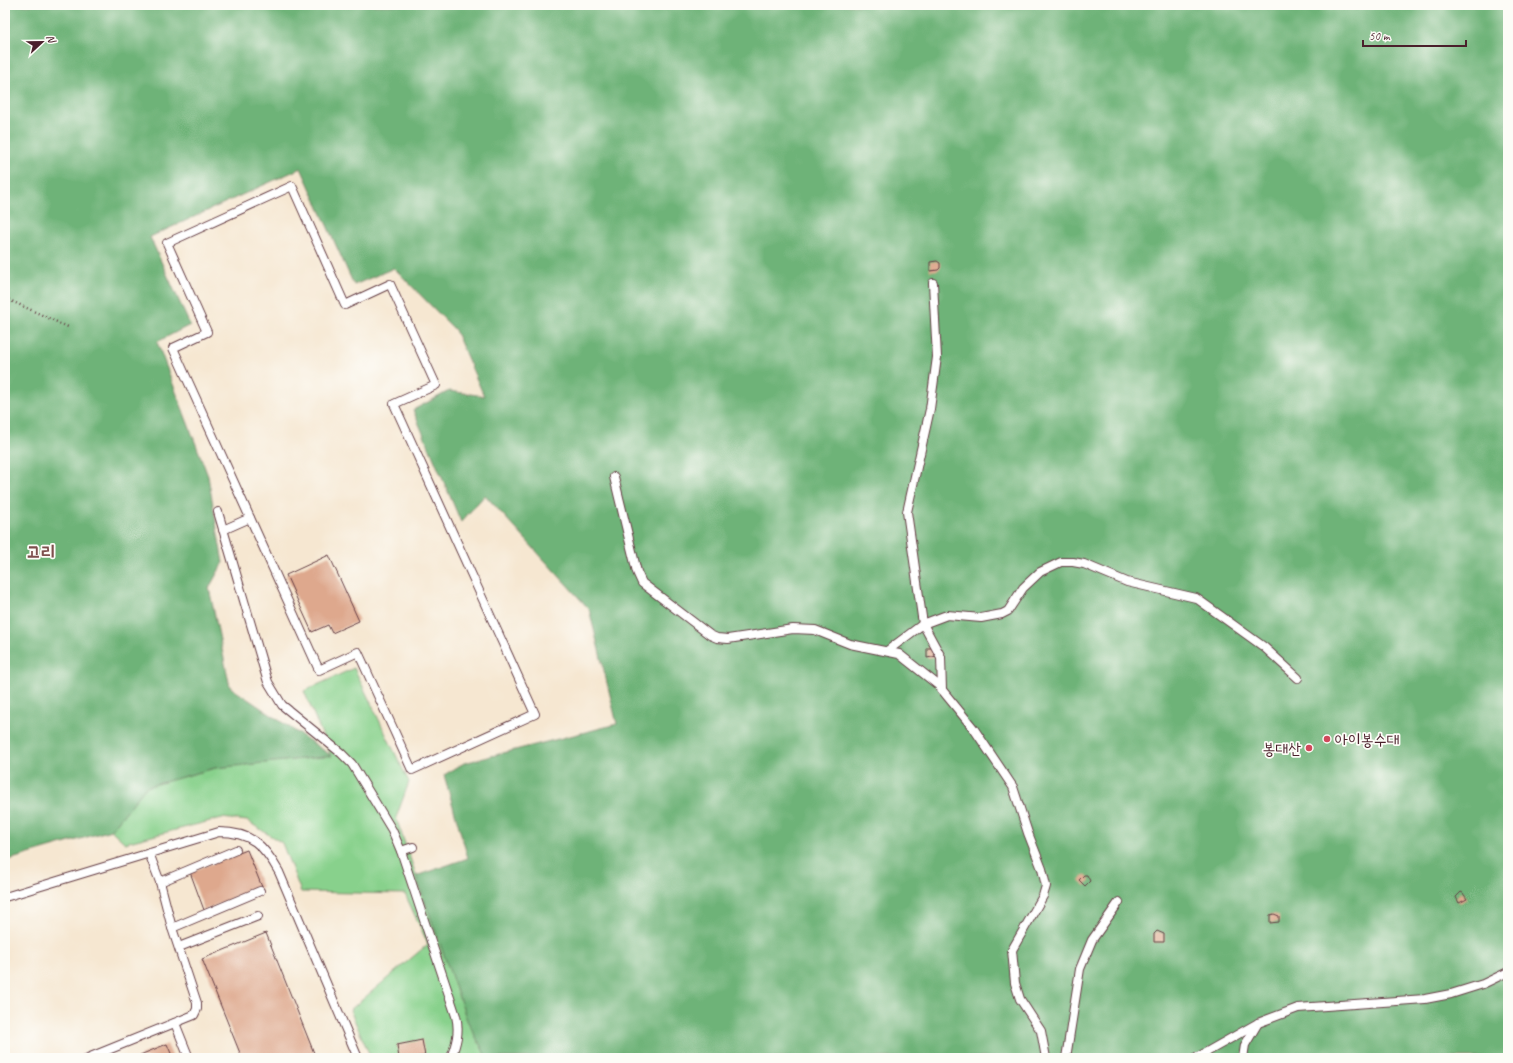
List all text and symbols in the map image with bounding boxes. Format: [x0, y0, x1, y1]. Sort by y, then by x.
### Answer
north arrow [22, 22, 62, 62]
scale bar [1363, 22, 1466, 48]
text: 50 m [1369, 28, 1391, 44]
text: N [44, 32, 60, 46]
district label: 고리 [27, 541, 55, 563]
place label: 아이봉수대 [1335, 730, 1400, 750]
marker: 아이봉수대 [1322, 734, 1332, 744]
place label: 봉대산 [1262, 739, 1301, 759]
marker: 봉대산 [1304, 743, 1314, 753]

